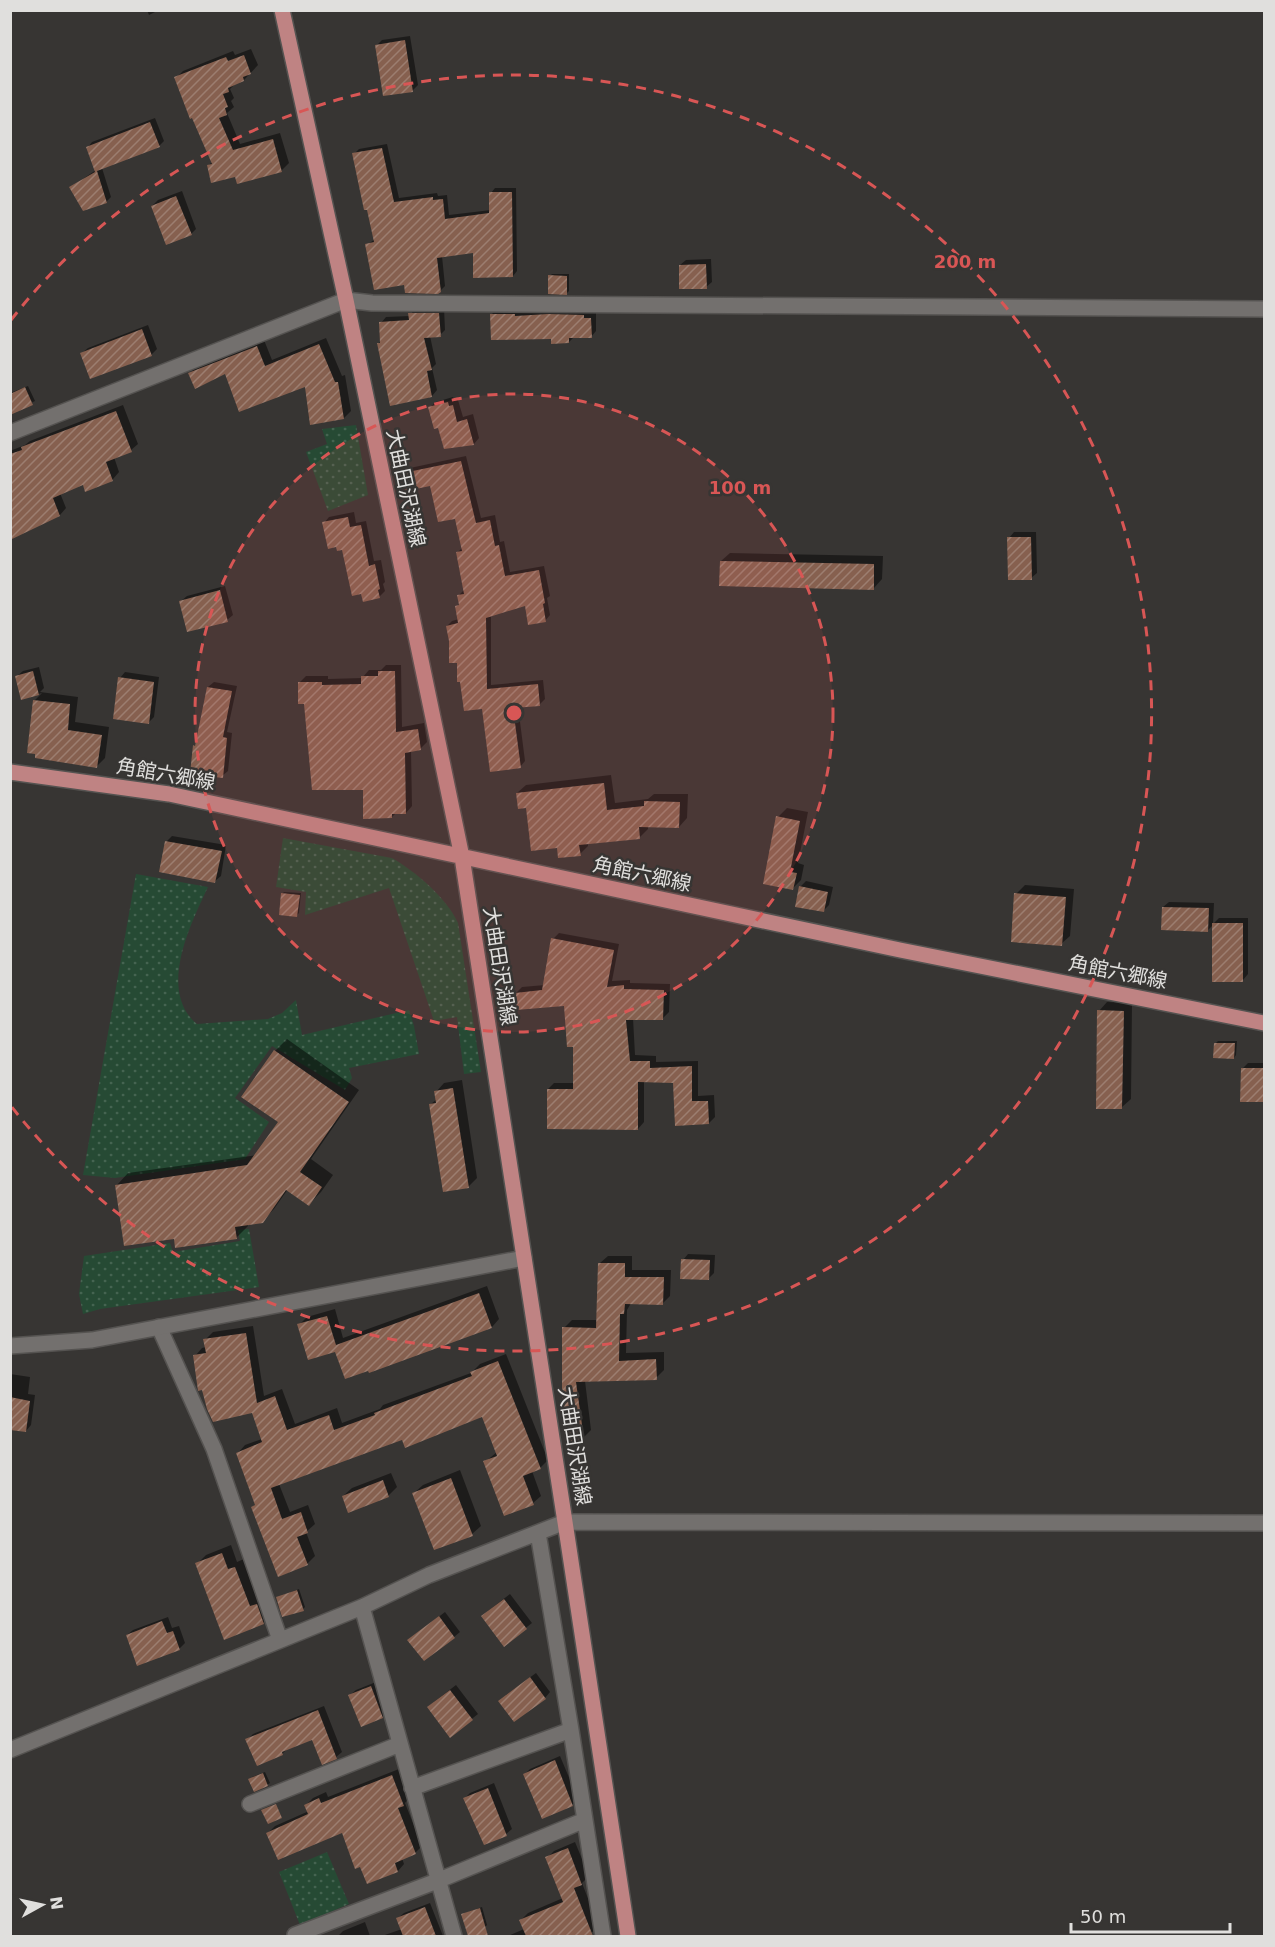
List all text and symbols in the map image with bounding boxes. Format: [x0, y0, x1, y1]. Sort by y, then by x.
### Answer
text: 200 m [934, 251, 996, 272]
street label: 大曲田沢湖線 [382, 427, 430, 549]
text: 100 m [709, 477, 771, 498]
centre of rings [504, 703, 524, 723]
street label: 角館六郷線 [115, 753, 217, 795]
street label: 角館六郷線 [591, 852, 693, 896]
street label: 大曲田沢湖線 [479, 905, 521, 1027]
street label: 角館六郷線 [1067, 951, 1169, 993]
street label: 大曲田沢湖線 [554, 1385, 596, 1507]
north arrow [12, 1875, 72, 1935]
text: N [46, 1895, 67, 1911]
scale bar [1071, 1896, 1230, 1934]
text: 50 m [1080, 1906, 1126, 1927]

